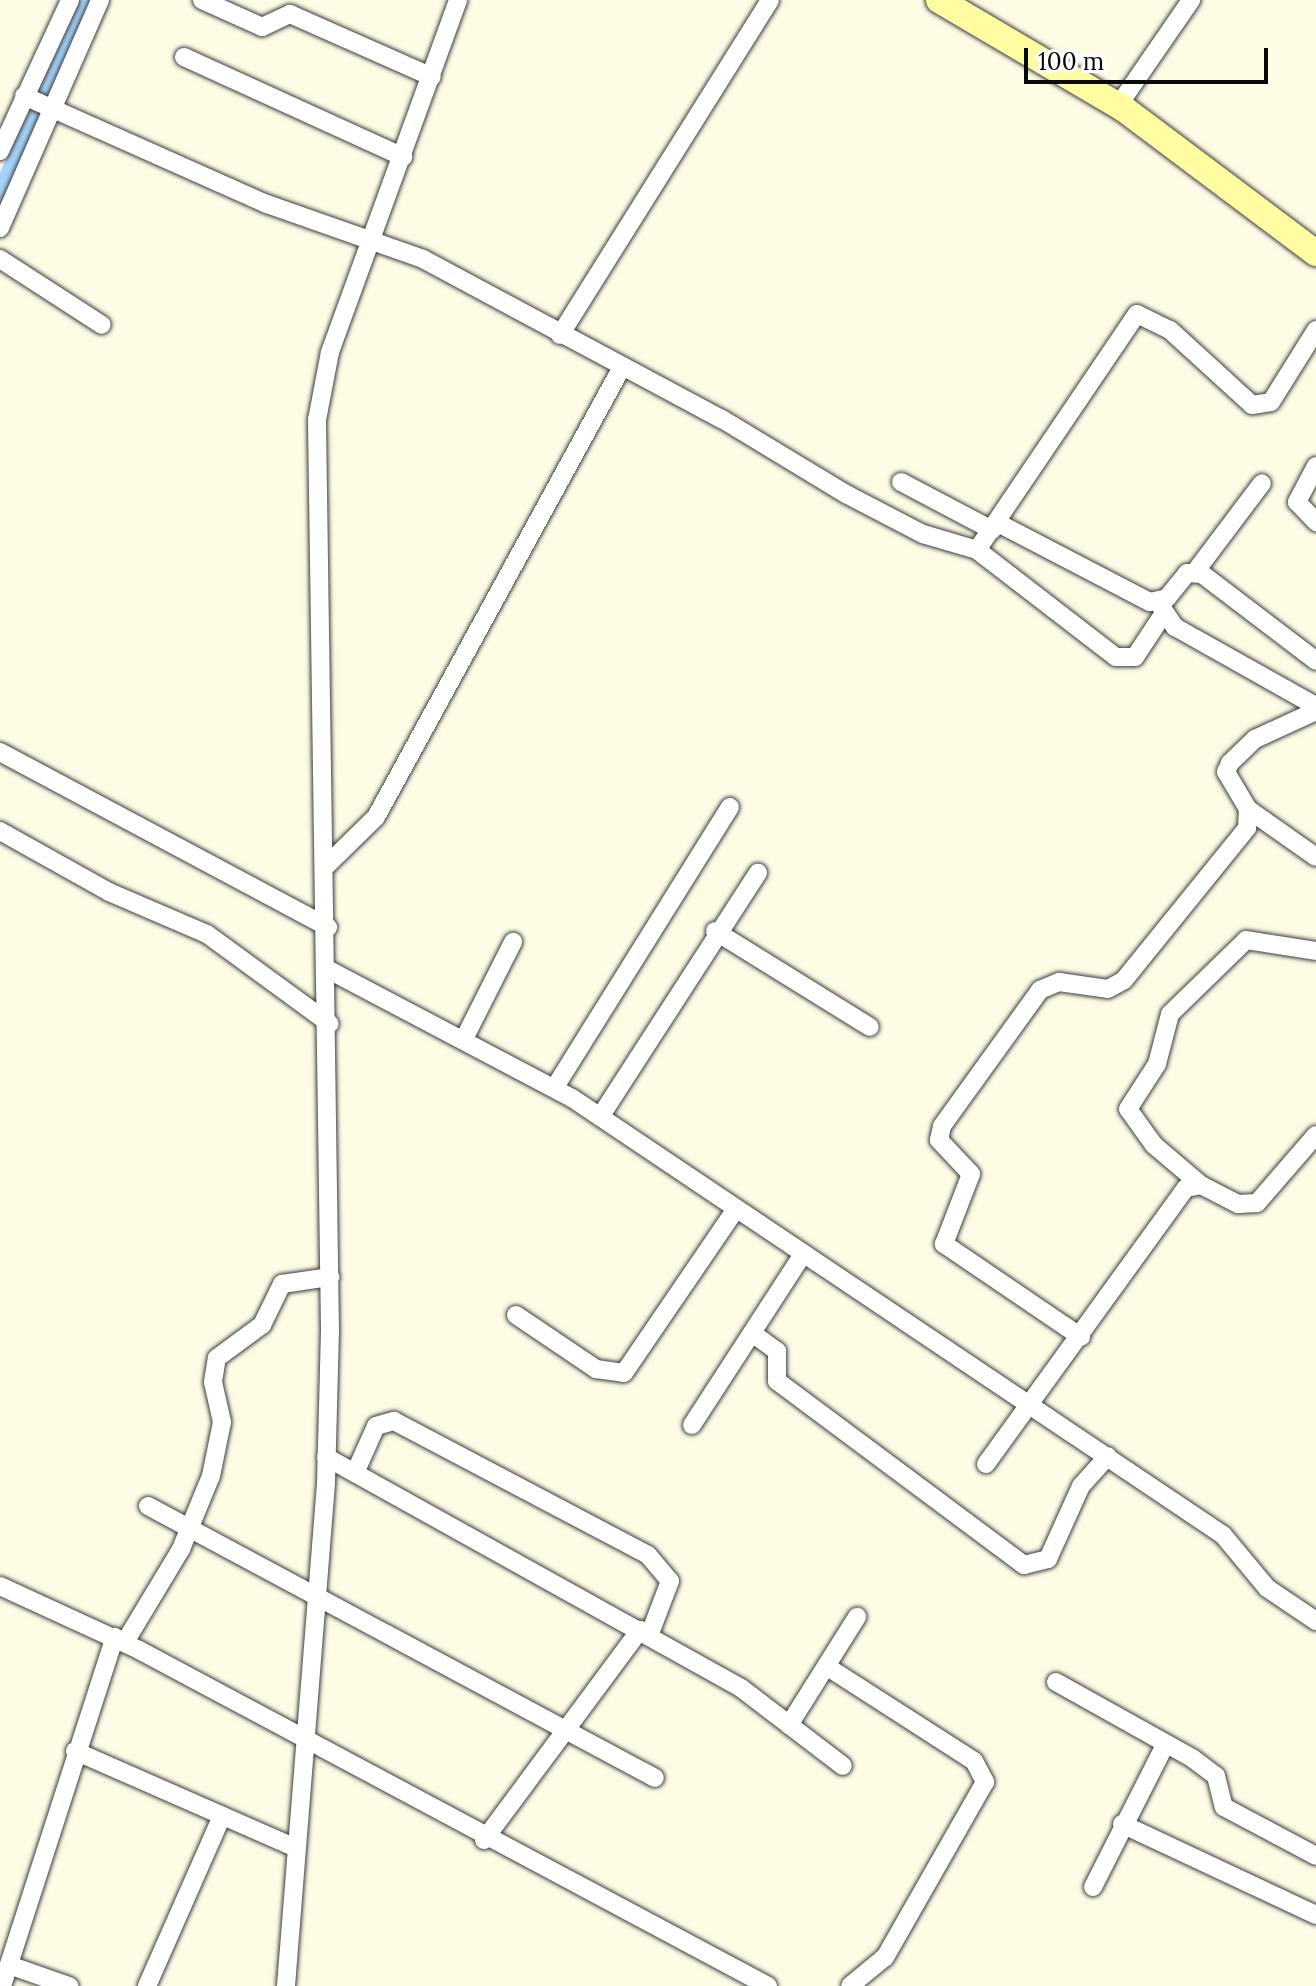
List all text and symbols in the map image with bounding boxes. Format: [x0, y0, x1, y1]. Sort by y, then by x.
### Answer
scale bar [1028, 32, 1272, 82]
text: 100 m [1038, 46, 1104, 77]

